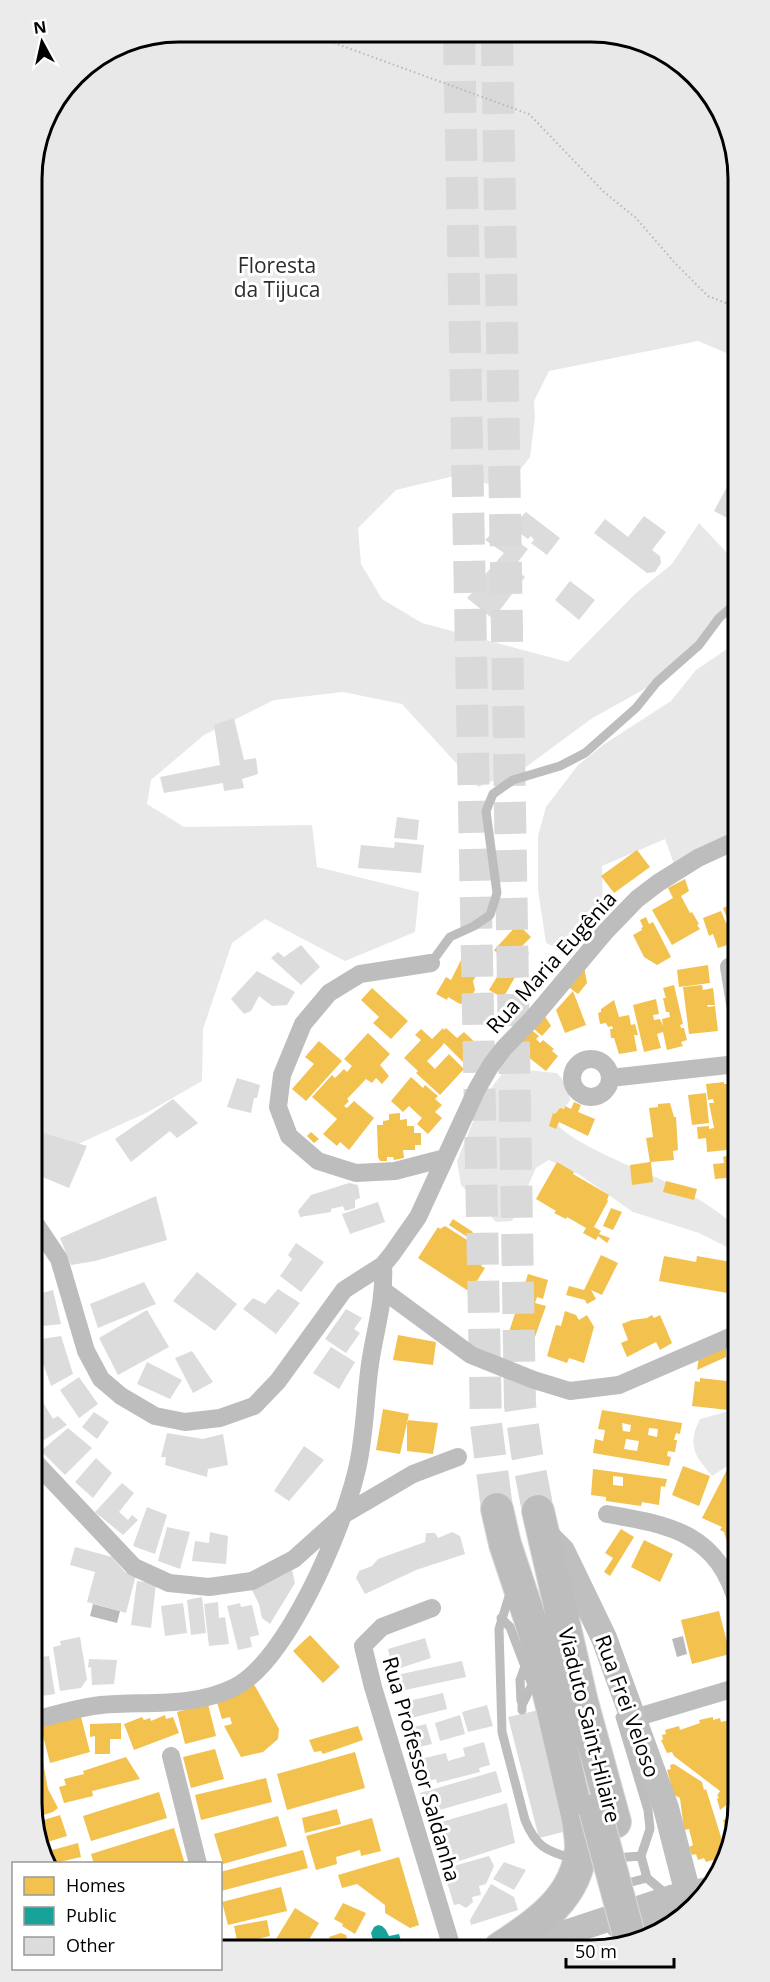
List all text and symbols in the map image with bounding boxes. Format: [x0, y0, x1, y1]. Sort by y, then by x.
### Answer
north arrow [12, 12, 72, 72]
text: N [32, 15, 48, 39]
park label: Floresta da Tijuca [234, 251, 320, 303]
street label: Rua Maria Eugênia [480, 885, 622, 1039]
street label: Viaduto Saint-Hilaire [552, 1625, 628, 1825]
street label: Rua Frei Veloso [589, 1631, 667, 1781]
street label: Rua Professor Saldanha [376, 1653, 468, 1885]
legend [12, 1862, 222, 1970]
text: Homes [66, 1873, 125, 1897]
text: Public [66, 1903, 117, 1927]
scale bar [566, 1931, 674, 1969]
text: Other [66, 1933, 116, 1957]
text: 50 m [575, 1939, 617, 1963]

